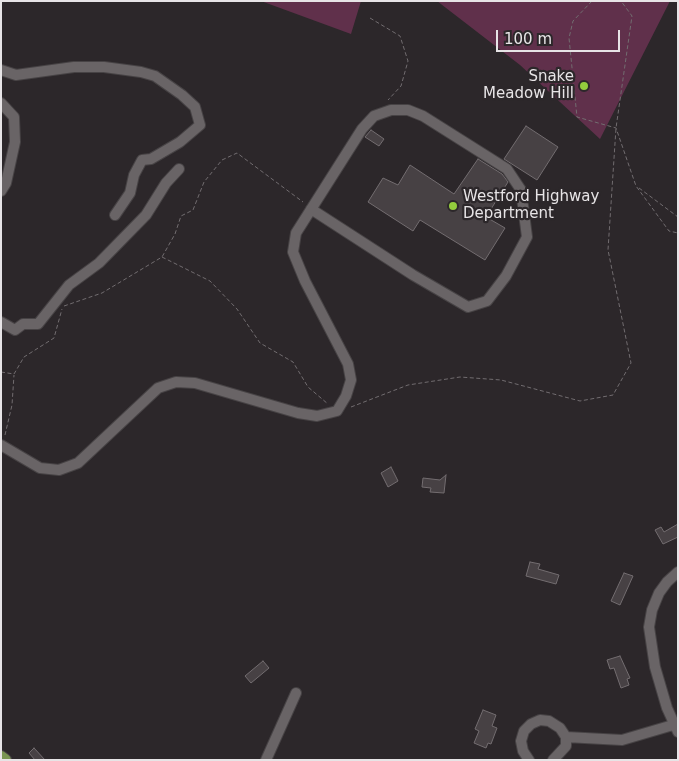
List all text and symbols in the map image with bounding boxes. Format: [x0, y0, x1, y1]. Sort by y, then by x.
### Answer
scale bar [499, 20, 623, 52]
text: 100 m [504, 30, 552, 48]
place label: Snake Meadow Hill [483, 68, 574, 103]
marker: Snake Meadow Hill [578, 80, 590, 92]
place label: Westford Highway Department [463, 188, 599, 223]
marker: Westford Highway Department [447, 200, 459, 212]

